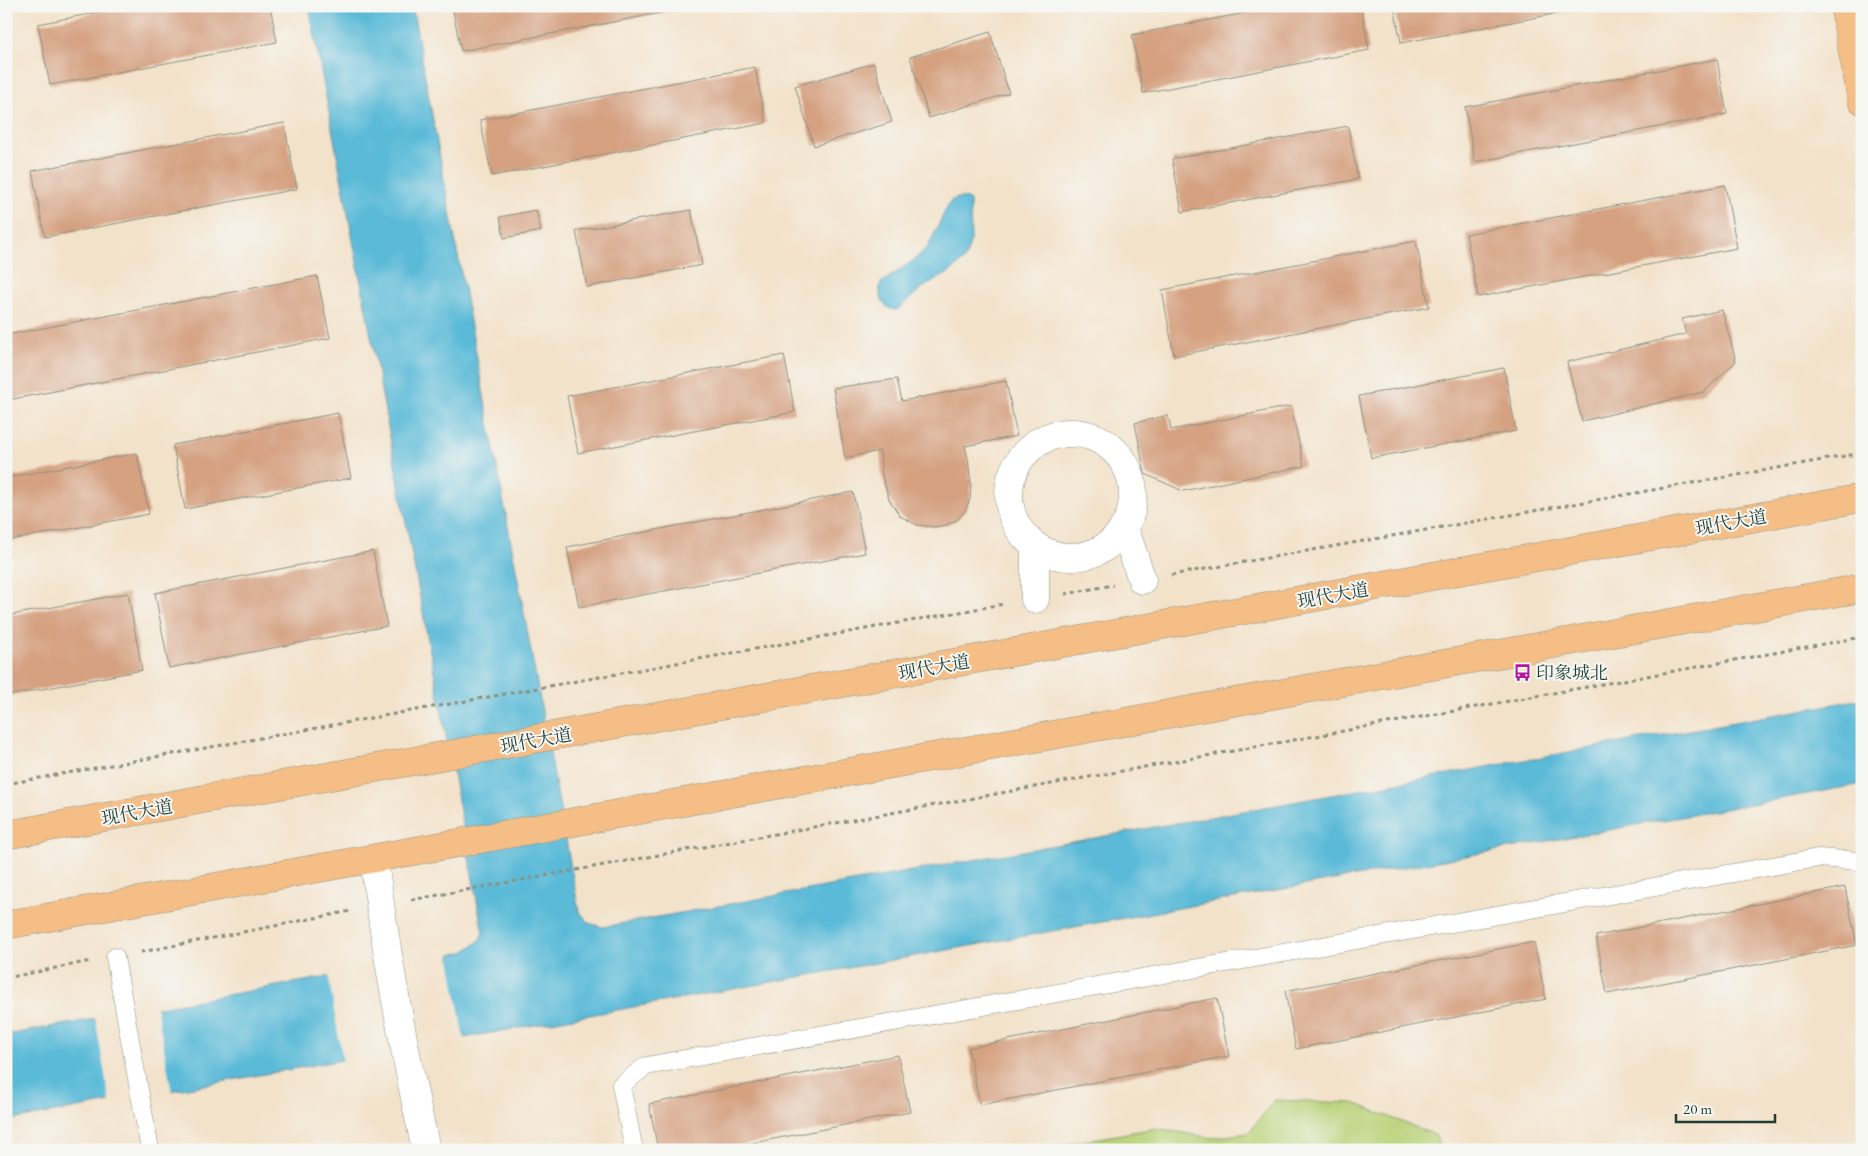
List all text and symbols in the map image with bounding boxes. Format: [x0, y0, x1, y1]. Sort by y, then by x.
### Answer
street label: 现代大道 [1694, 504, 1768, 540]
street label: 现代大道 [1296, 577, 1370, 613]
street label: 现代大道 [897, 649, 971, 685]
place label: 印象城北 [1536, 661, 1608, 684]
bus stop icon: 印象城北 [1512, 662, 1532, 682]
street label: 现代大道 [499, 722, 573, 758]
street label: 现代大道 [100, 794, 174, 830]
scale bar [1676, 1091, 1774, 1123]
text: 20 m [1683, 1099, 1712, 1118]

